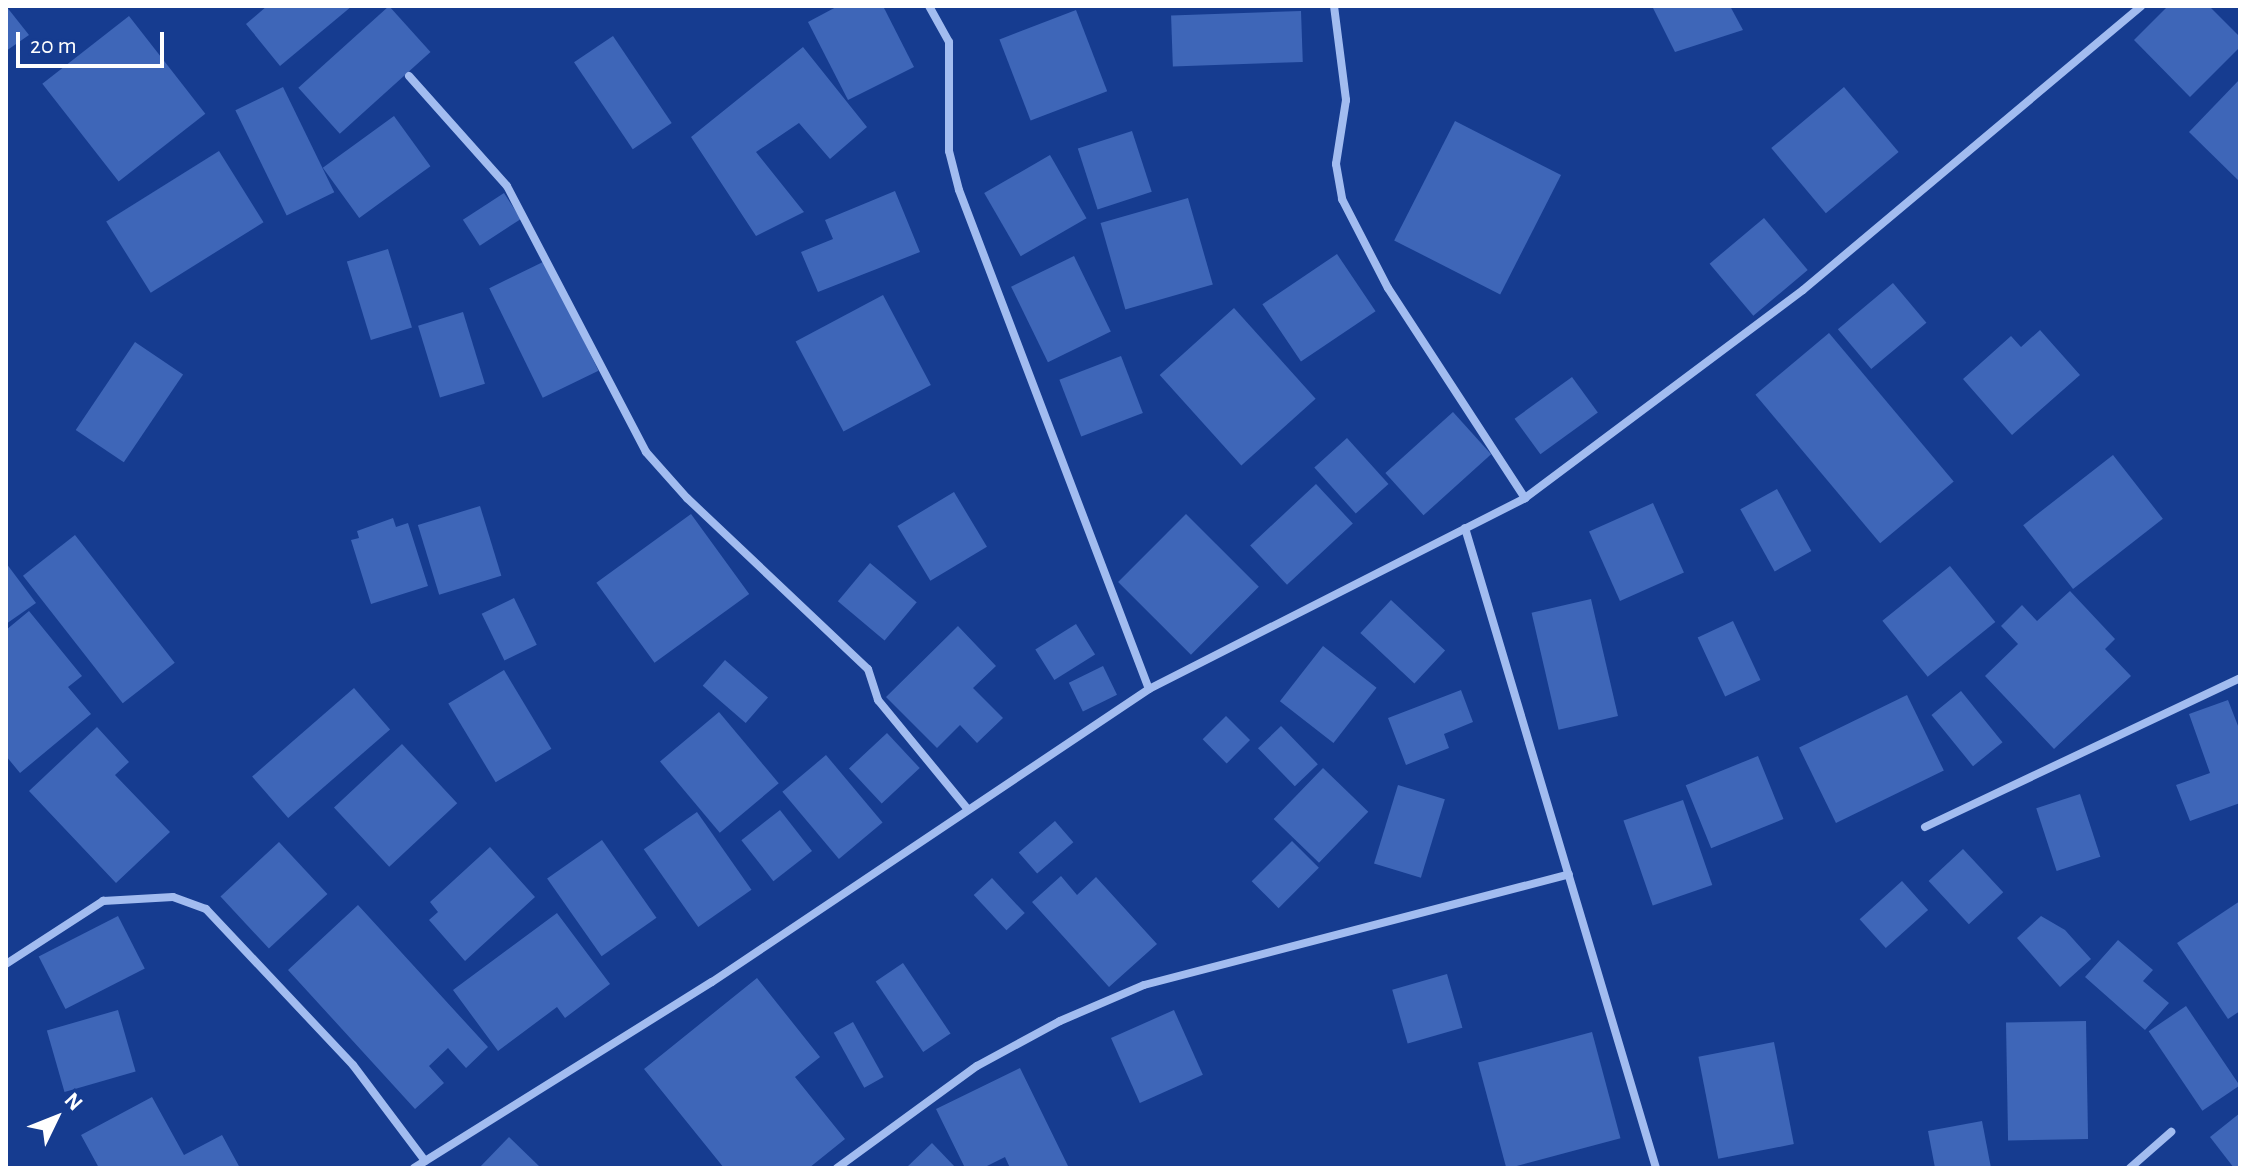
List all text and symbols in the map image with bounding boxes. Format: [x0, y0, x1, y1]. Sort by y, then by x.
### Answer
scale bar [20, 16, 168, 66]
text: 20 m [30, 34, 77, 58]
north arrow [16, 1078, 96, 1158]
text: N [60, 1089, 87, 1115]

